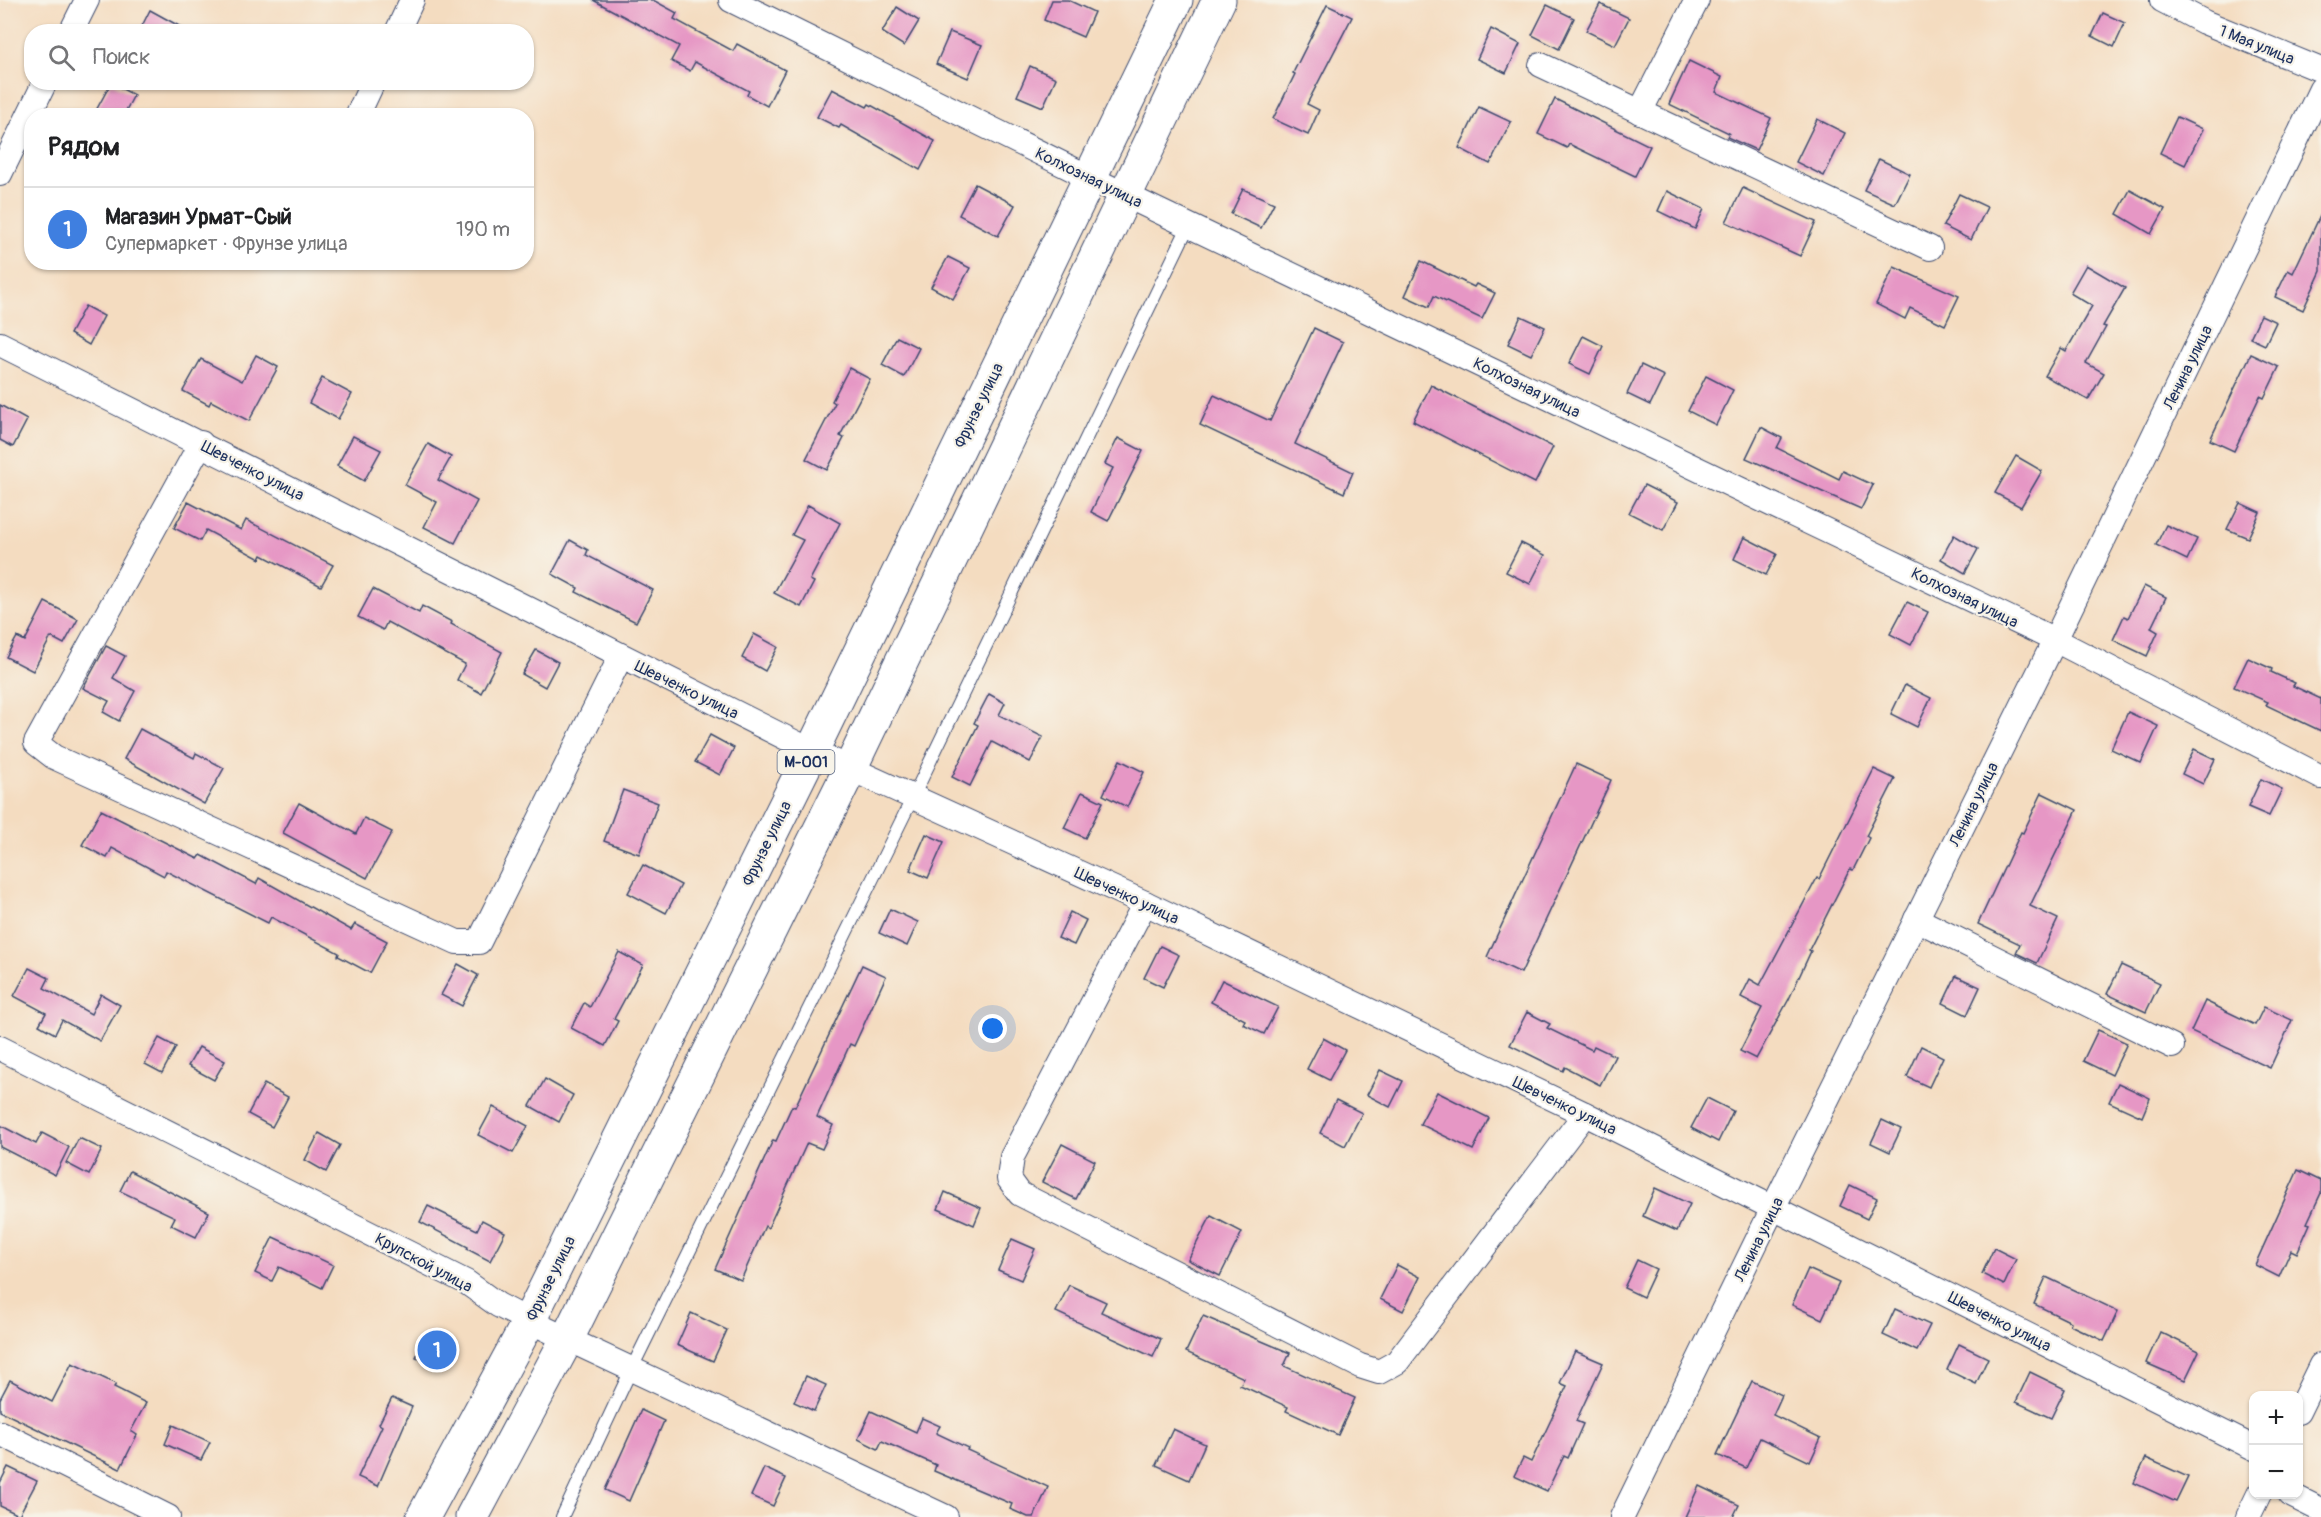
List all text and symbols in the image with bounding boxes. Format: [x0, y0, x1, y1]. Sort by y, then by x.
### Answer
street label: 1 Мая улица [2216, 21, 2297, 69]
search box [24, 24, 534, 90]
icon: search [45, 41, 78, 74]
text: Поиск [93, 43, 150, 71]
text: Рядом [48, 131, 120, 163]
street label: Колхозная улица [1032, 143, 1145, 212]
text: Магазин Урмат-Сый [105, 203, 292, 231]
text: 1 [64, 217, 71, 242]
text: 190 m [456, 217, 510, 242]
text: Супермаркет · Фрунзе улица [105, 231, 348, 256]
street label: Ленина улица [2158, 322, 2217, 414]
street label: Колхозная улица [1470, 353, 1583, 422]
street label: Фрунзе улица [950, 360, 1008, 451]
street label: Шевченко улица [198, 436, 307, 505]
street label: Колхозная улица [1908, 563, 2021, 632]
street label: Шевченко улица [631, 656, 742, 724]
road number: M-001 [778, 750, 834, 774]
street label: Ленина улица [1944, 759, 2003, 851]
street label: Фрунзе улица [738, 798, 796, 889]
street label: Шевченко улица [1071, 863, 1182, 929]
your location [978, 1014, 1007, 1043]
street label: Шевченко улица [1509, 1072, 1620, 1140]
street label: Ленина улица [1729, 1194, 1788, 1286]
street label: Крупской улица [371, 1229, 476, 1297]
street label: Фрунзе улица [522, 1233, 580, 1324]
street label: Шевченко улица [1945, 1287, 2054, 1356]
pin: 1 [418, 1328, 456, 1372]
map controls [2249, 1391, 2303, 1499]
button: + [2249, 1391, 2303, 1445]
button: − [2249, 1445, 2303, 1499]

